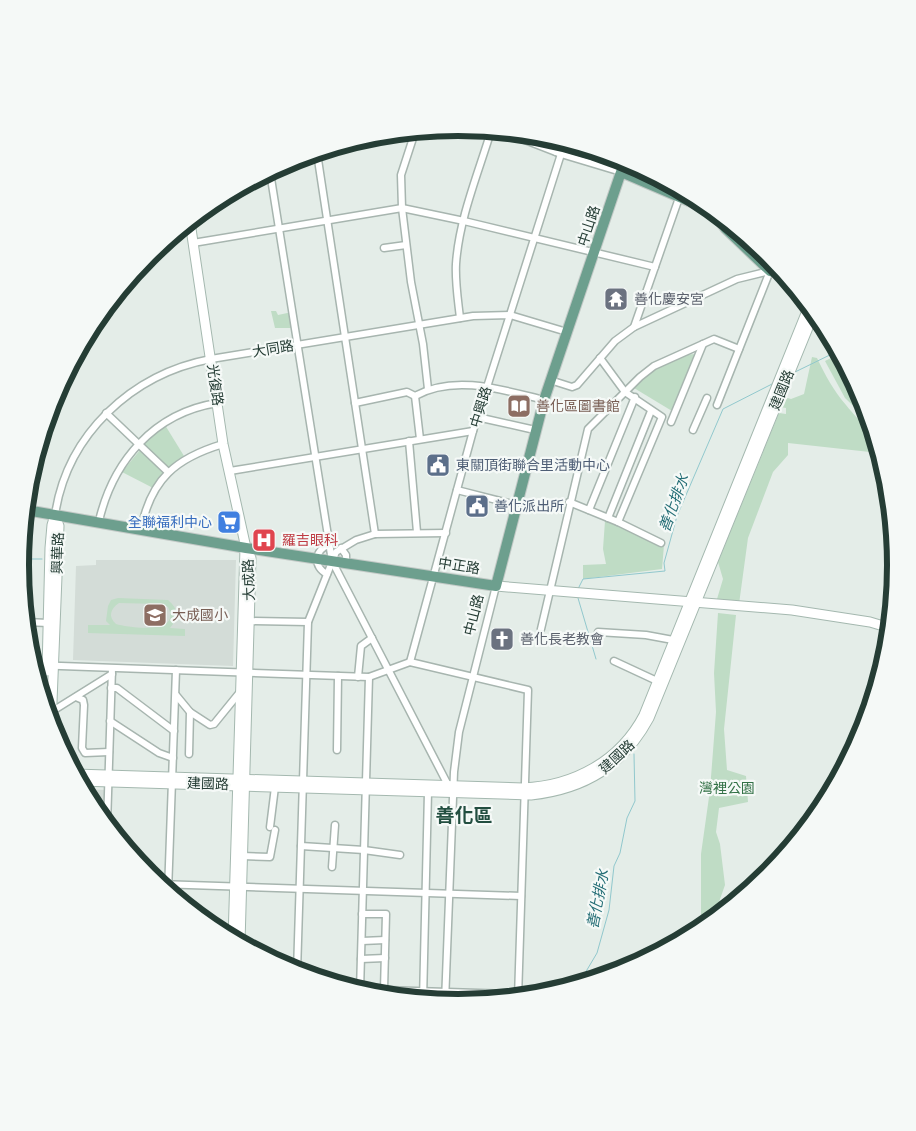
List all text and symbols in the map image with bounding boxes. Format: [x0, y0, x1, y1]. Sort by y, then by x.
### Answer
street label: 中山路 [574, 203, 604, 249]
temple icon: 善化慶安宮 [603, 286, 629, 312]
place label: 善化慶安宮 [634, 291, 704, 308]
street label: 大同路 [251, 337, 295, 361]
street label: 光復路 [204, 363, 226, 407]
street label: 建國路 [766, 367, 798, 413]
street label: 中興路 [467, 384, 495, 430]
library icon: 善化區圖書館 [506, 393, 532, 419]
place label: 善化區圖書館 [536, 398, 620, 415]
public building icon: 東關頂街聯合里活動中心 [425, 452, 451, 478]
place label: 東關頂街聯合里活動中心 [456, 457, 610, 474]
water label: 善化排水 [655, 471, 693, 534]
public building icon: 善化派出所 [464, 493, 490, 519]
place label: 善化派出所 [494, 498, 564, 515]
supermarket icon: 全聯福利中心 [216, 509, 242, 535]
place label: 全聯福利中心 [128, 514, 212, 531]
hospital icon: 羅吉眼科 [251, 527, 277, 553]
street label: 興華路 [49, 532, 67, 574]
place label: 羅吉眼科 [282, 532, 338, 549]
street label: 中正路 [437, 554, 481, 578]
street label: 大成路 [240, 559, 258, 601]
street label: 中山路 [461, 593, 487, 637]
school or university icon: 大成國小 [142, 602, 168, 628]
place label: 大成國小 [172, 607, 228, 624]
church icon: 善化長老教會 [489, 626, 515, 652]
place label: 善化長老教會 [520, 631, 604, 648]
street label: 建國路 [596, 736, 638, 778]
street label: 建國路 [187, 775, 229, 793]
park label: 灣裡公園 [699, 780, 755, 797]
district label: 善化區 [435, 804, 493, 827]
water label: 善化排水 [583, 867, 613, 930]

